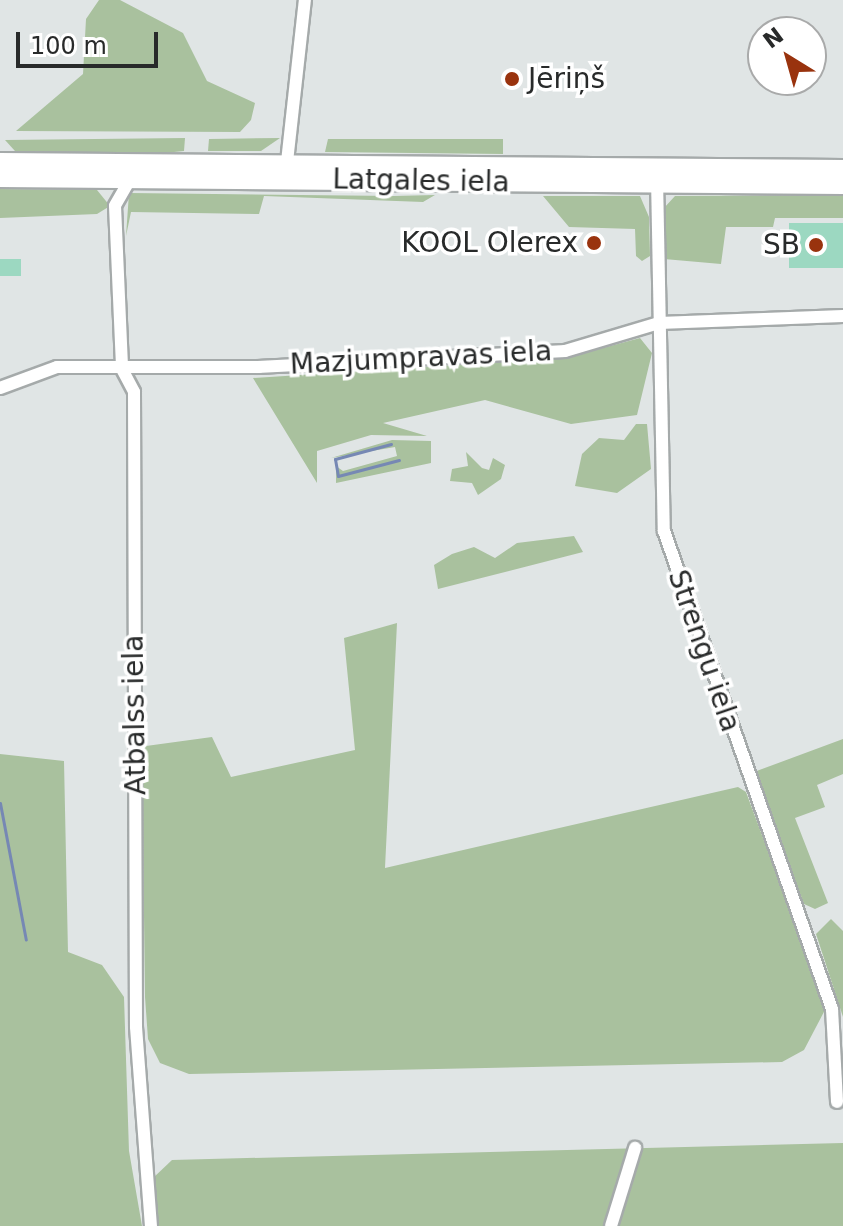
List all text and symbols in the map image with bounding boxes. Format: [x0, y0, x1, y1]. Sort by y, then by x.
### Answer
scale bar [20, 16, 162, 66]
north arrow [747, 16, 827, 96]
text: N [759, 23, 788, 54]
text: 100 m [30, 32, 107, 60]
place label: Jēriņš [528, 62, 605, 96]
marker: Jēriņš [503, 70, 521, 88]
street label: Latgales iela [332, 163, 510, 199]
place label: KOOL Olerex [401, 226, 578, 260]
place label: SB [763, 228, 800, 262]
marker: KOOL Olerex [585, 234, 603, 252]
marker: SB [807, 236, 825, 254]
street label: Mazjumpravas iela [289, 334, 553, 382]
street label: Strengu iela [661, 566, 747, 736]
street label: Atbalss iela [117, 635, 153, 795]

